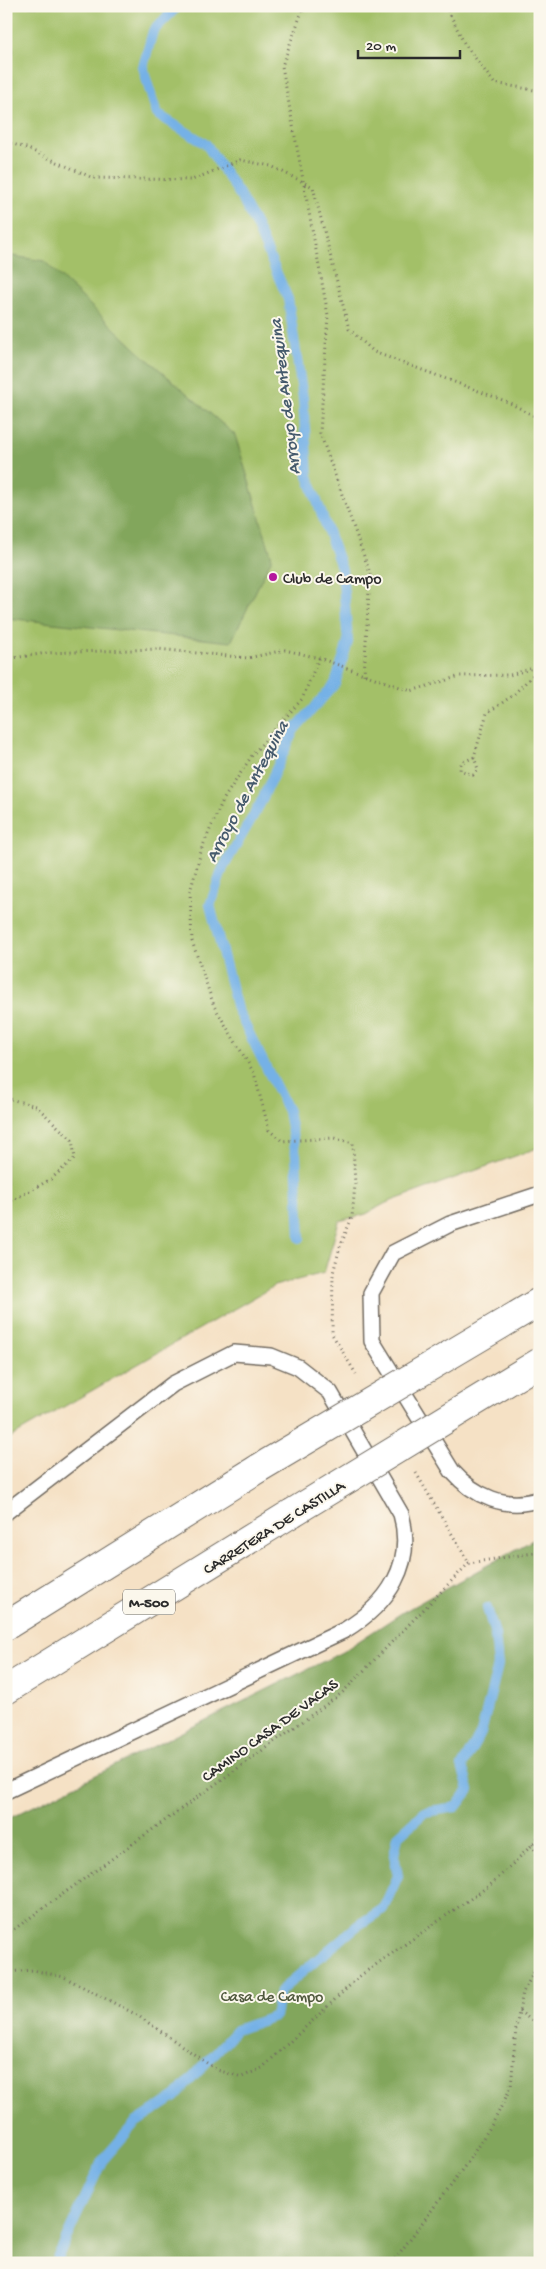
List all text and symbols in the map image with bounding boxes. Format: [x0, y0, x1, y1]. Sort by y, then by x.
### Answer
scale bar [358, 28, 461, 60]
text: 20 m [366, 38, 396, 56]
water label: Arroyo de Antequina [266, 317, 306, 476]
marker: Club de Campo [267, 571, 279, 583]
place label: Club de Campo [283, 571, 381, 590]
water label: Arroyo de Antequina [202, 717, 295, 866]
street label: CARRETERA DE CASTILLA [201, 1477, 351, 1580]
road number: M-500 [123, 1590, 175, 1614]
street label: CAMINO CASA DE VACAS [199, 1676, 343, 1788]
park label: Casa de Campo [221, 1989, 323, 2008]

